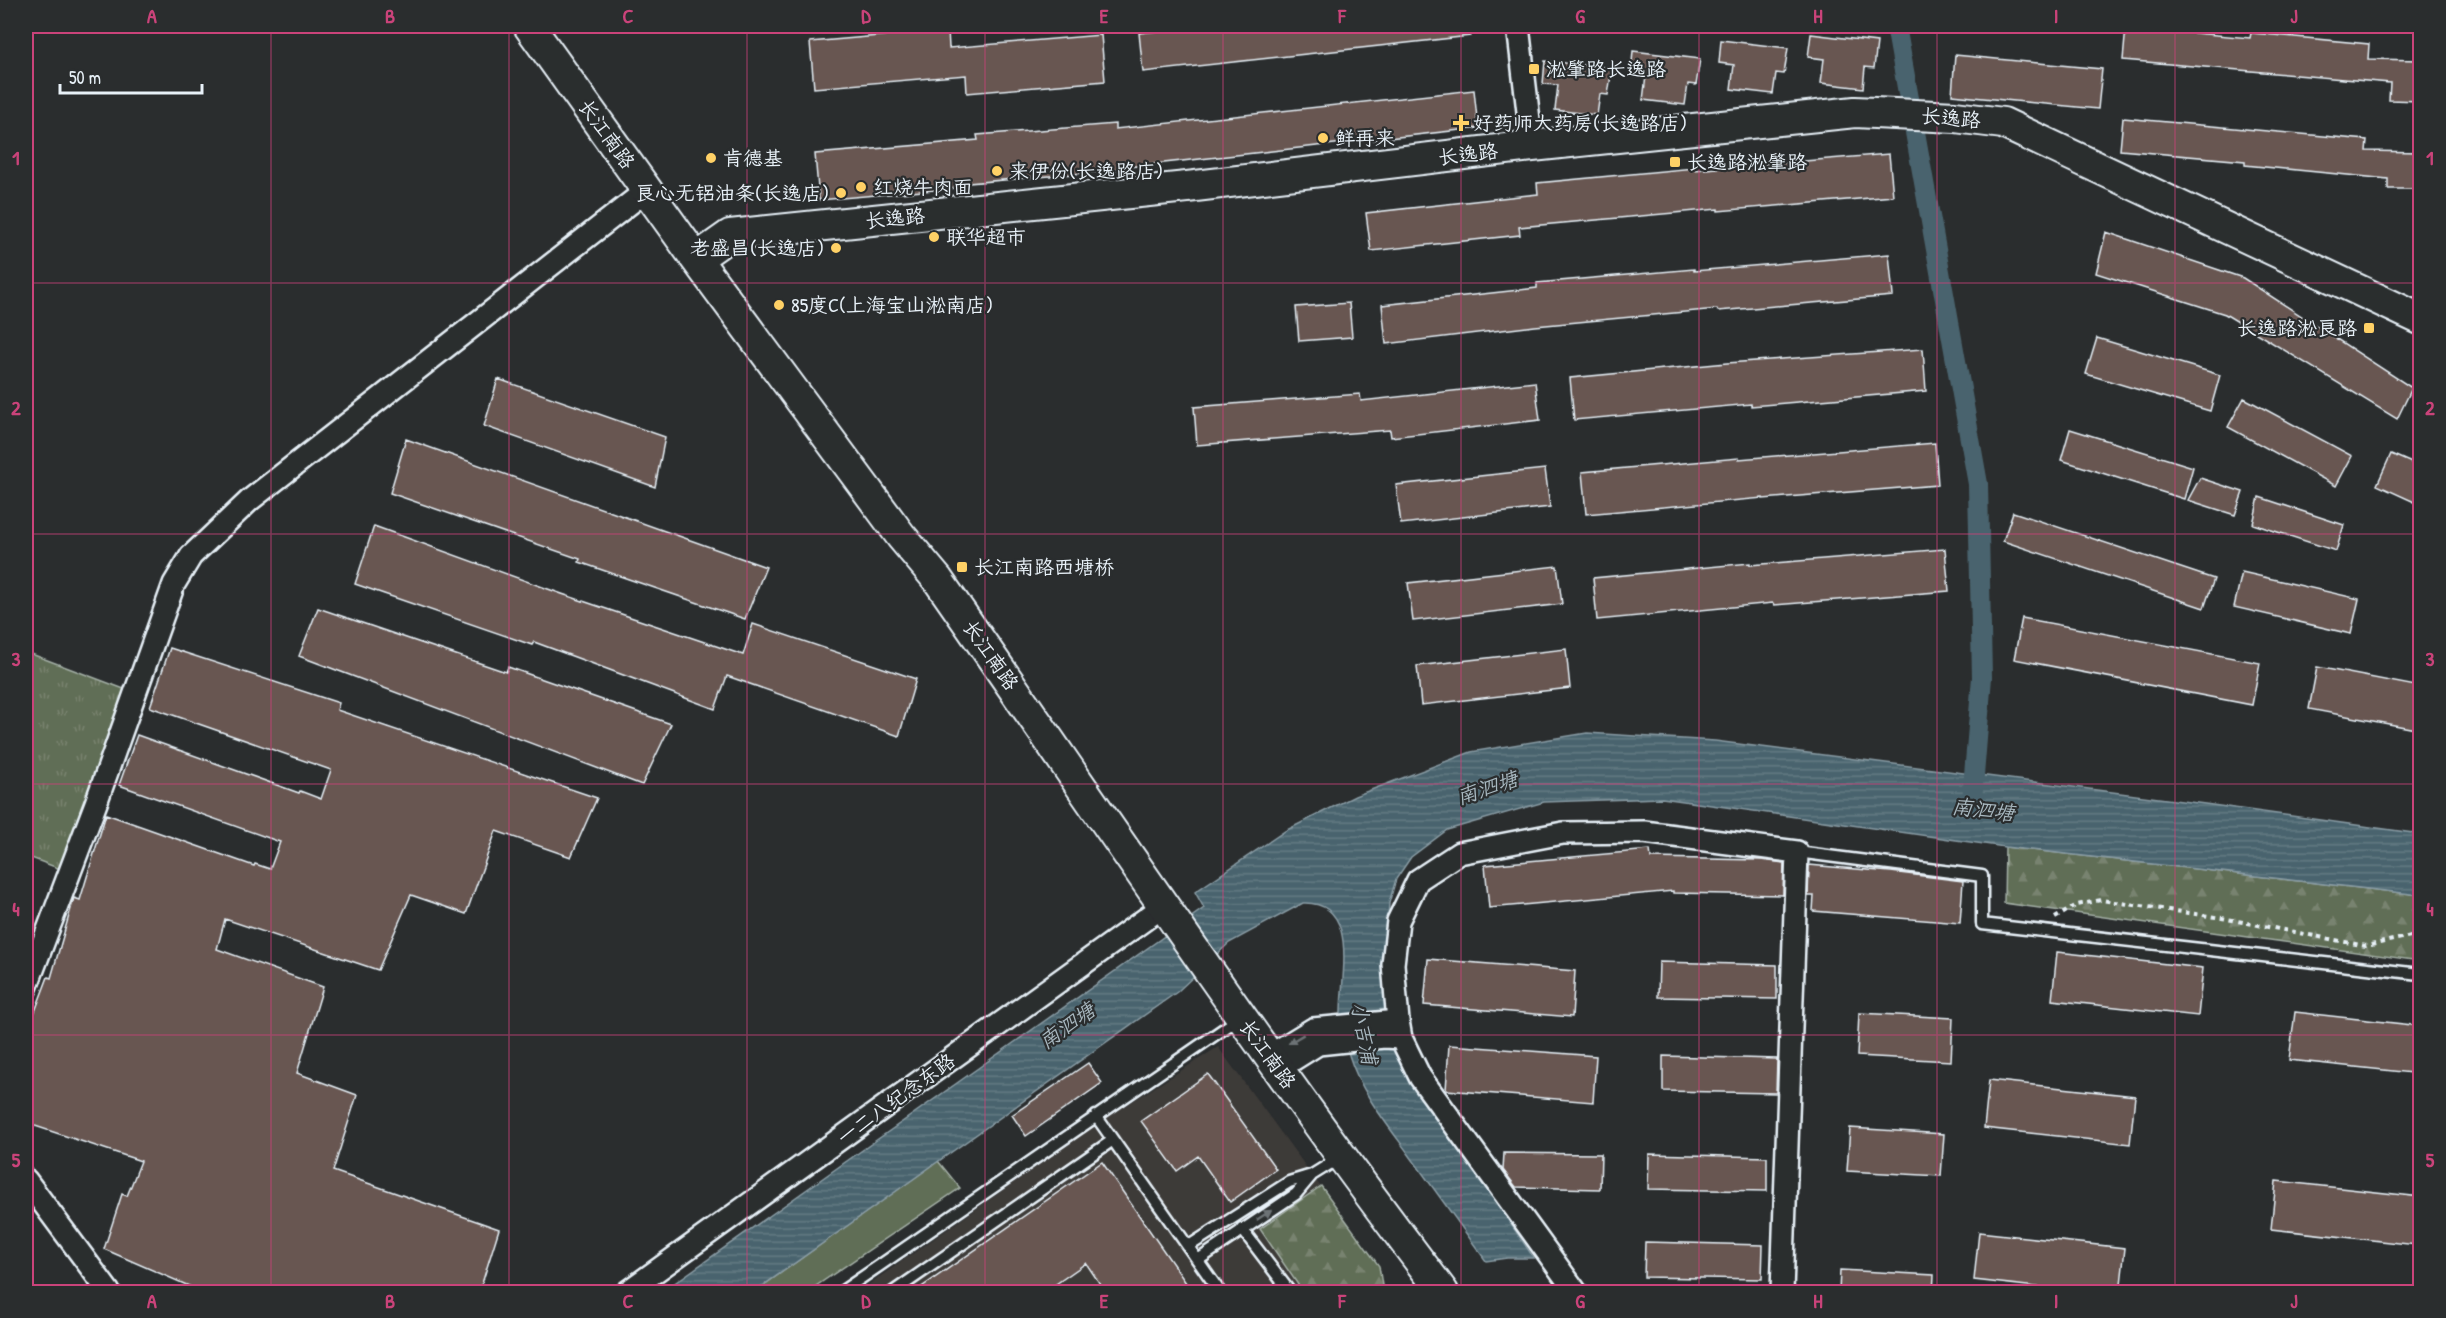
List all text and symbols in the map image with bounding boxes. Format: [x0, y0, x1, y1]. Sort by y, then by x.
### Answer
text: A [147, 2, 157, 29]
text: B [385, 2, 395, 29]
text: C [623, 2, 634, 29]
text: D [861, 2, 871, 29]
text: E [1100, 2, 1109, 29]
text: F [1337, 2, 1347, 29]
text: G [1575, 2, 1585, 29]
text: H [1813, 2, 1823, 29]
text: I [2054, 2, 2058, 29]
text: J [2290, 2, 2298, 29]
place label: 淞肇路长逸路 [1546, 55, 1667, 82]
scale bar [60, 57, 202, 95]
marker: 淞肇路长逸路 [1527, 62, 1541, 76]
text: 50 m [69, 65, 101, 90]
street label: 长江南路 [573, 93, 642, 175]
street label: 长逸路 [1920, 101, 1983, 134]
place label: 好药师大药房(长逸路店) [1473, 109, 1687, 136]
marker: 好药师大药房(长逸路店) [1454, 116, 1468, 130]
place label: 鲜再来 [1335, 124, 1395, 151]
marker: 鲜再来 [1316, 131, 1330, 145]
street label: 长逸路 [1437, 136, 1500, 171]
text: 1 [12, 144, 20, 171]
place label: 肯德基 [723, 144, 783, 171]
text: 1 [2426, 144, 2434, 171]
place label: 长逸路淞肇路 [1687, 148, 1808, 175]
marker: 肯德基 [704, 151, 718, 165]
marker: 长逸路淞肇路 [1668, 155, 1682, 169]
place label: 来伊份(长逸路店) [1009, 157, 1163, 184]
marker: 来伊份(长逸路店) [990, 164, 1004, 178]
place label: 红烧牛肉面 [873, 173, 973, 200]
place label: 良心无铝油条(长逸店) [635, 179, 829, 206]
marker: 红烧牛肉面 [854, 180, 868, 194]
marker: 良心无铝油条(长逸店) [834, 186, 848, 200]
street label: 长逸路 [864, 201, 927, 234]
place label: 联华超市 [946, 223, 1026, 250]
marker: 联华超市 [927, 230, 941, 244]
place label: 老盛昌(长逸店) [690, 234, 824, 261]
marker: 老盛昌(长逸店) [829, 241, 843, 255]
place label: 85度C(上海宝山淞南店) [791, 291, 993, 318]
marker: 85度C(上海宝山淞南店) [772, 298, 786, 312]
place label: 长逸路淞良路 [2237, 314, 2358, 341]
marker: 长逸路淞良路 [2362, 321, 2376, 335]
text: 2 [11, 394, 21, 421]
text: 2 [2425, 394, 2435, 421]
place label: 长江南路西塘桥 [974, 553, 1114, 580]
marker: 长江南路西塘桥 [955, 560, 969, 574]
street label: 长江南路 [957, 614, 1026, 696]
text: 3 [12, 645, 21, 672]
text: 3 [2426, 645, 2435, 672]
water label: 南泗塘 [1452, 763, 1523, 811]
water label: 南泗塘 [1950, 791, 2018, 828]
text: 4 [12, 895, 20, 922]
text: 4 [2426, 895, 2434, 922]
water label: 南泗塘 [1033, 994, 1102, 1056]
water label: 小吉浦 [1344, 999, 1385, 1070]
street label: 长江南路 [1234, 1013, 1303, 1095]
one-way arrow [1288, 1034, 1304, 1045]
street label: 一二八纪念东路 [831, 1046, 961, 1151]
text: 5 [12, 1146, 21, 1173]
text: 5 [2426, 1146, 2435, 1173]
one-way arrow [1256, 1210, 1272, 1221]
text: A [147, 1287, 157, 1314]
text: B [385, 1287, 395, 1314]
text: C [623, 1287, 634, 1314]
text: D [861, 1287, 871, 1314]
text: E [1100, 1287, 1109, 1314]
text: F [1337, 1287, 1347, 1314]
text: G [1575, 1287, 1585, 1314]
text: H [1813, 1287, 1823, 1314]
text: I [2054, 1287, 2058, 1314]
text: J [2290, 1287, 2298, 1314]

